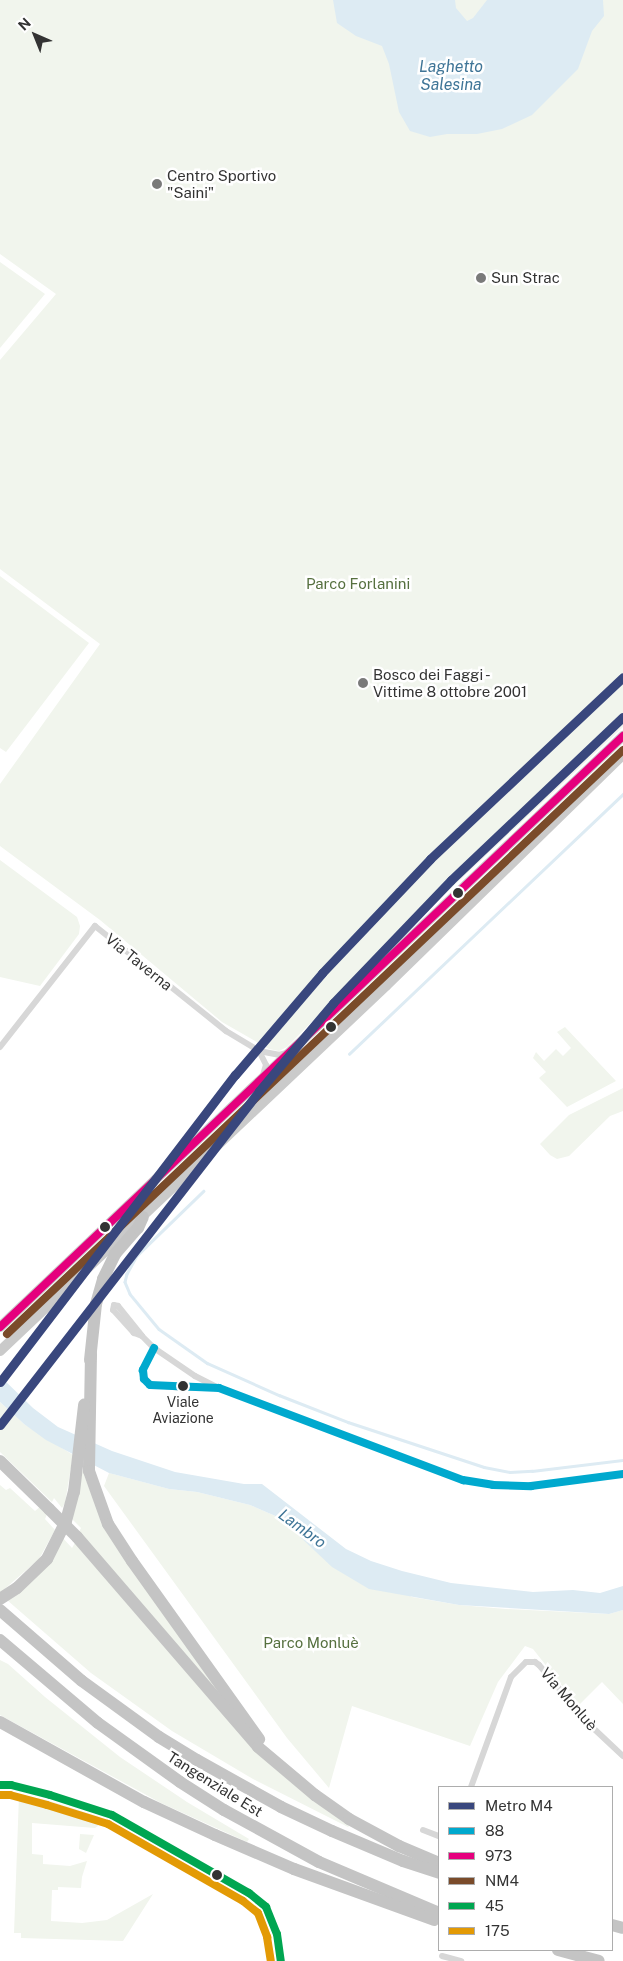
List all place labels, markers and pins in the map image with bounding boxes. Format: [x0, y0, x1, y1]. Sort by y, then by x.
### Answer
place label: Centro Sportivo "Saini" [167, 166, 276, 201]
marker: Centro Sportivo "Saini" [151, 178, 163, 190]
place label: Sun Strac [491, 269, 560, 287]
marker: Sun Strac [475, 272, 487, 284]
place label: Bosco dei Faggi - Vittime 8 ottobre 2001 [373, 665, 527, 700]
marker: Bosco dei Faggi - Vittime 8 ottobre 2001 [357, 677, 369, 689]
unlabelled marker [453, 888, 463, 898]
unlabelled marker [326, 1022, 336, 1032]
unlabelled marker [100, 1222, 110, 1232]
marker: Viale Aviazione [178, 1381, 188, 1391]
place label: Viale Aviazione [152, 1394, 214, 1426]
unlabelled marker [212, 1870, 222, 1880]

